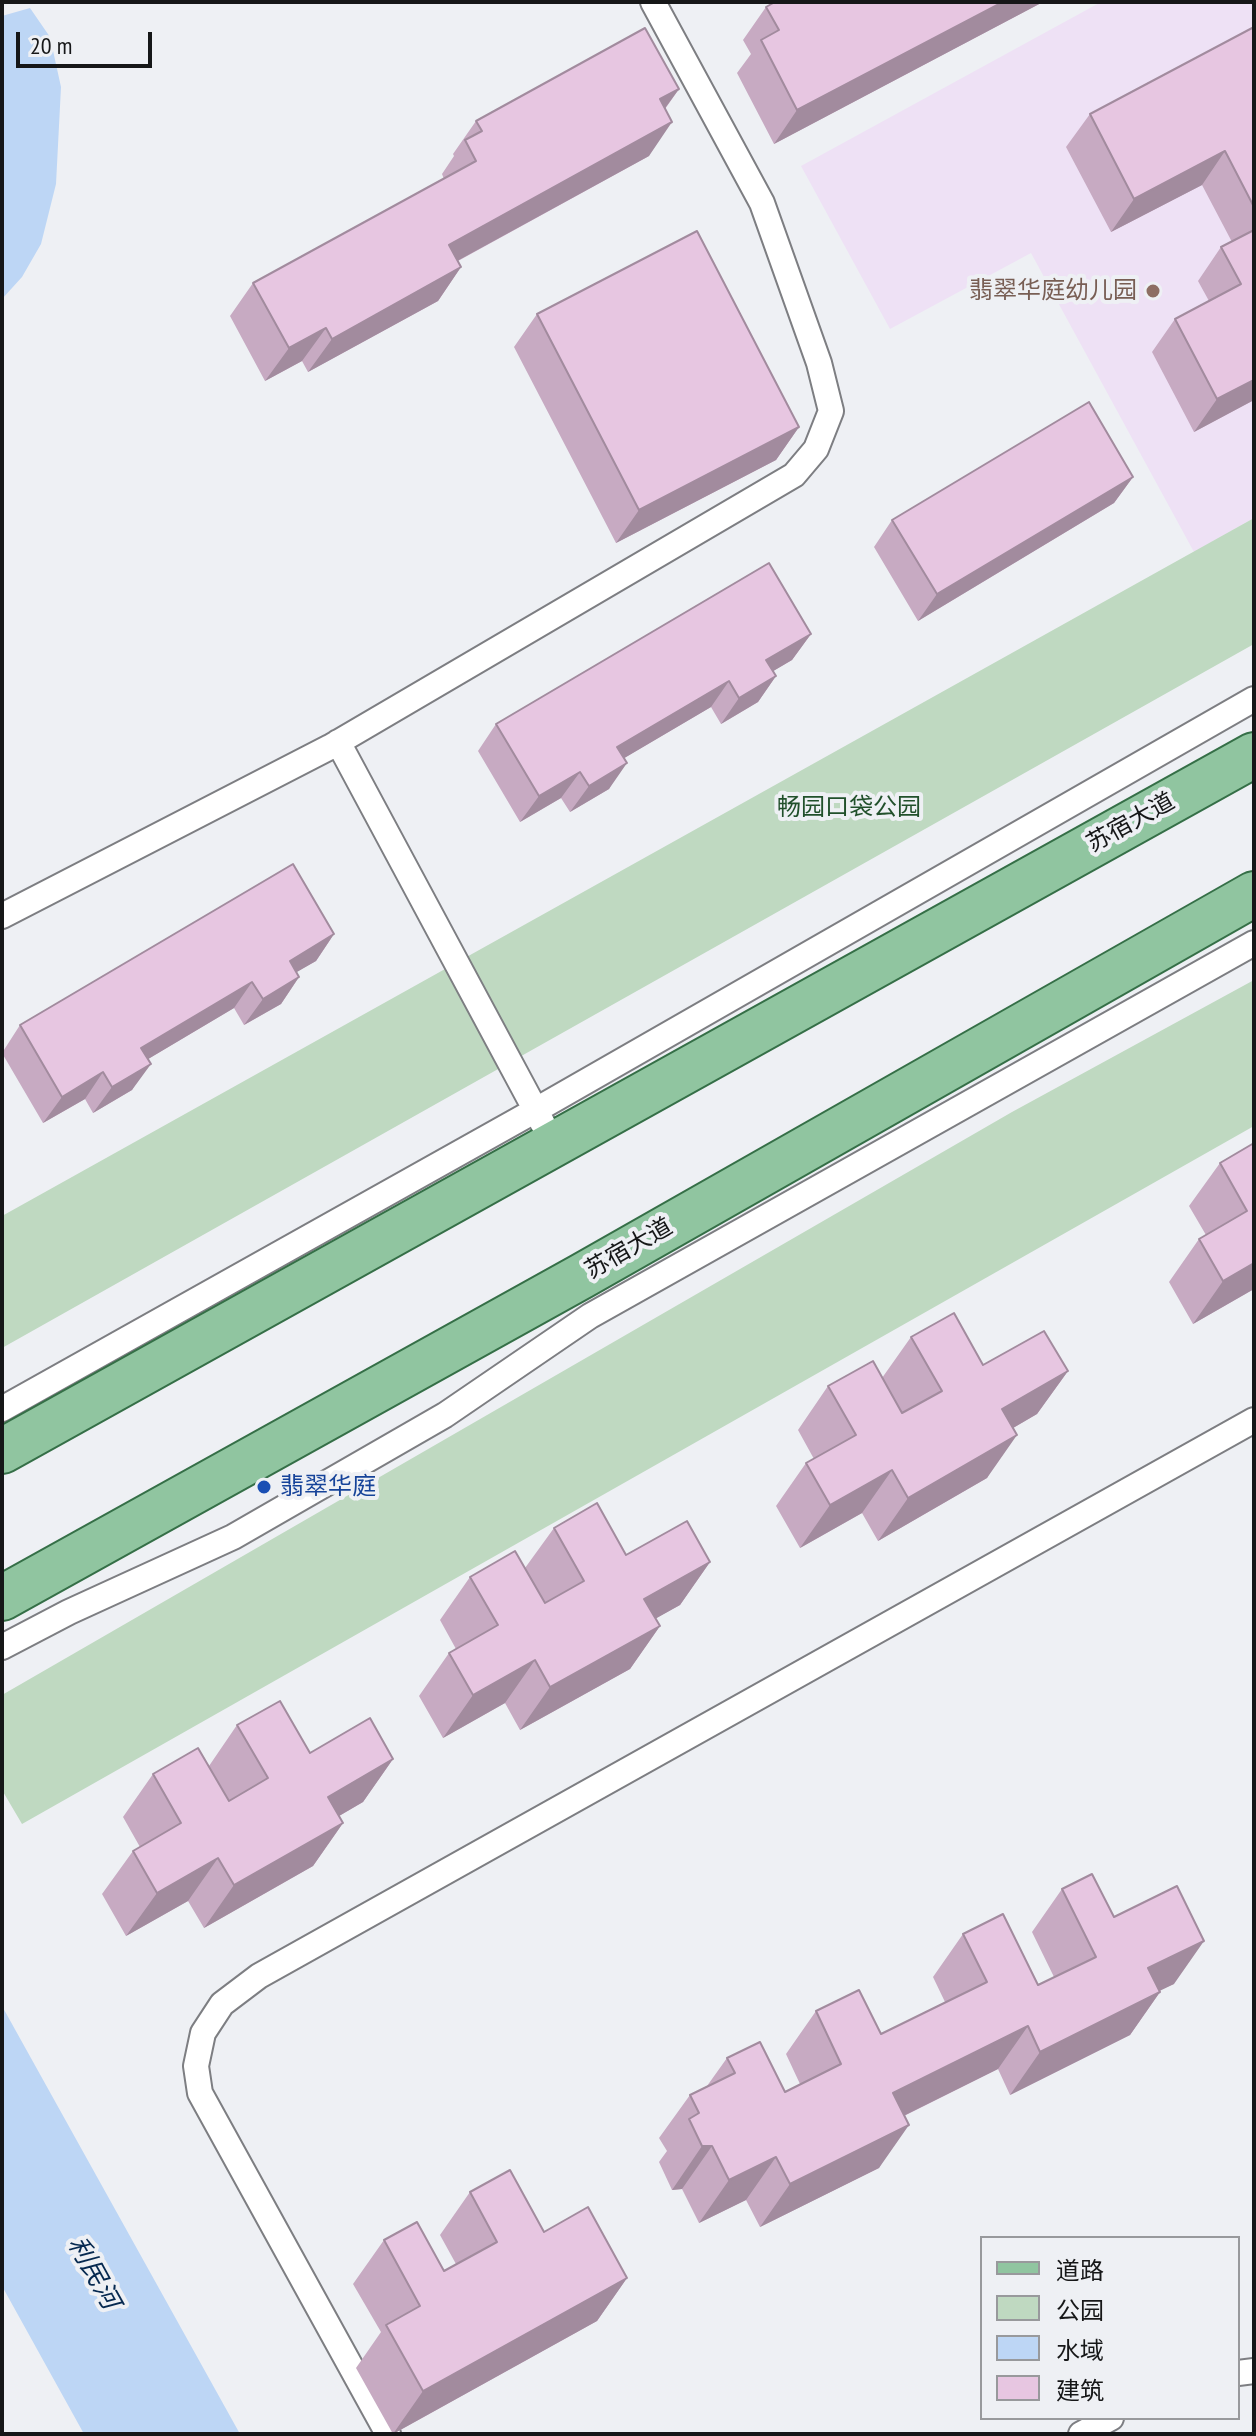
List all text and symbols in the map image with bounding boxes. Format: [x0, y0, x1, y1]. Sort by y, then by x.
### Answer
scale bar [20, 16, 156, 66]
text: 20 m [30, 30, 72, 61]
place label: 翡翠华庭幼儿园 [969, 277, 1137, 305]
marker: 翡翠华庭幼儿园 [1144, 282, 1162, 300]
street label: 苏宿大道 [1082, 787, 1180, 859]
park label: 畅园口袋公园 [777, 794, 921, 822]
street label: 苏宿大道 [580, 1213, 678, 1285]
place label: 翡翠华庭 [280, 1473, 376, 1501]
marker: 翡翠华庭 [255, 1478, 273, 1496]
water label: 利民河 [60, 2231, 126, 2315]
legend [980, 2236, 1240, 2420]
text: 道路 [1056, 2255, 1104, 2286]
text: 公园 [1056, 2295, 1104, 2326]
text: 水域 [1056, 2335, 1104, 2366]
text: 建筑 [1056, 2375, 1104, 2406]

